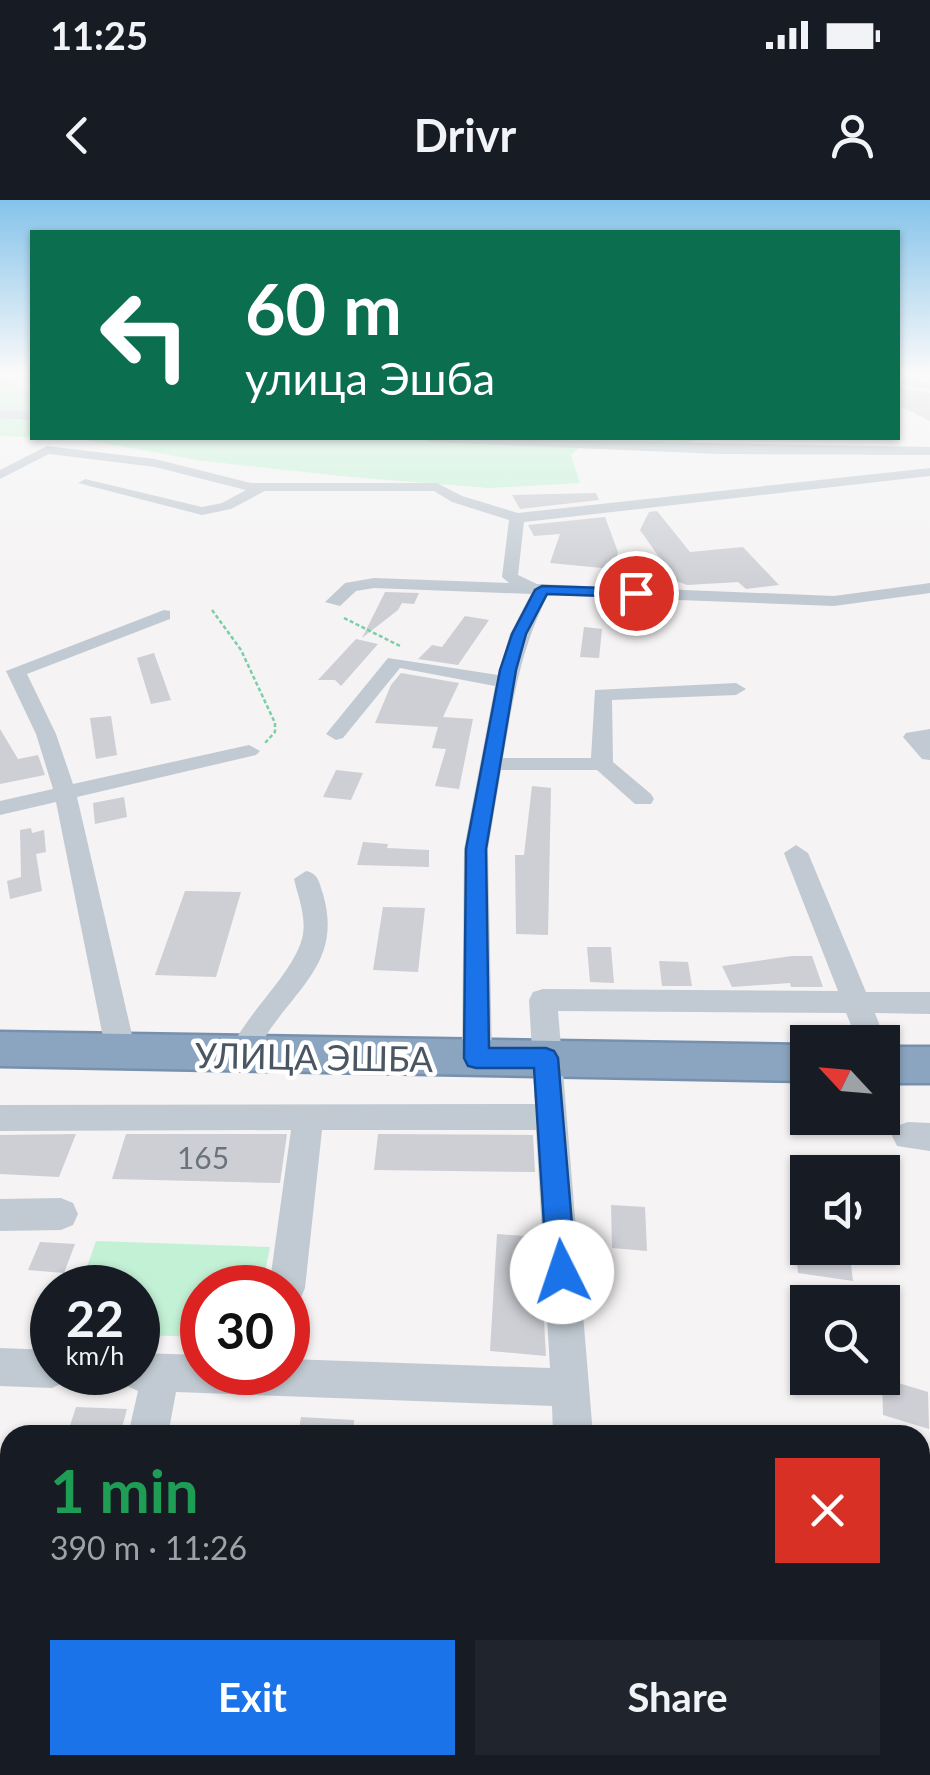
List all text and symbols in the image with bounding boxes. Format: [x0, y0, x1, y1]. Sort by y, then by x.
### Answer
text: 11:25 [50, 12, 148, 58]
icon: back [50, 108, 105, 163]
text: Drivr [414, 108, 516, 162]
icon: person [825, 108, 880, 163]
text: 60 m [245, 266, 402, 350]
icon: left [80, 270, 210, 400]
text: улица Эшба [245, 351, 495, 405]
pin [594, 551, 679, 636]
icon: arrive [609, 566, 664, 621]
north arrow [790, 1025, 900, 1135]
map controls [790, 1025, 900, 1395]
street label: УЛИЦА ЭШБА [195, 1033, 434, 1079]
house number: 165 [177, 1139, 229, 1175]
button: sound [790, 1155, 900, 1265]
position arrow [510, 1220, 614, 1324]
speed limit sign: 30 [180, 1265, 310, 1395]
button: search [790, 1285, 900, 1395]
text: 22 [66, 1288, 124, 1348]
text: km/h [66, 1340, 124, 1370]
text: 1 min [50, 1454, 199, 1526]
button: close [775, 1458, 880, 1563]
text: 390 m · 11:26 [50, 1528, 247, 1567]
button: Exit [50, 1640, 455, 1755]
button: Share [475, 1640, 880, 1755]

